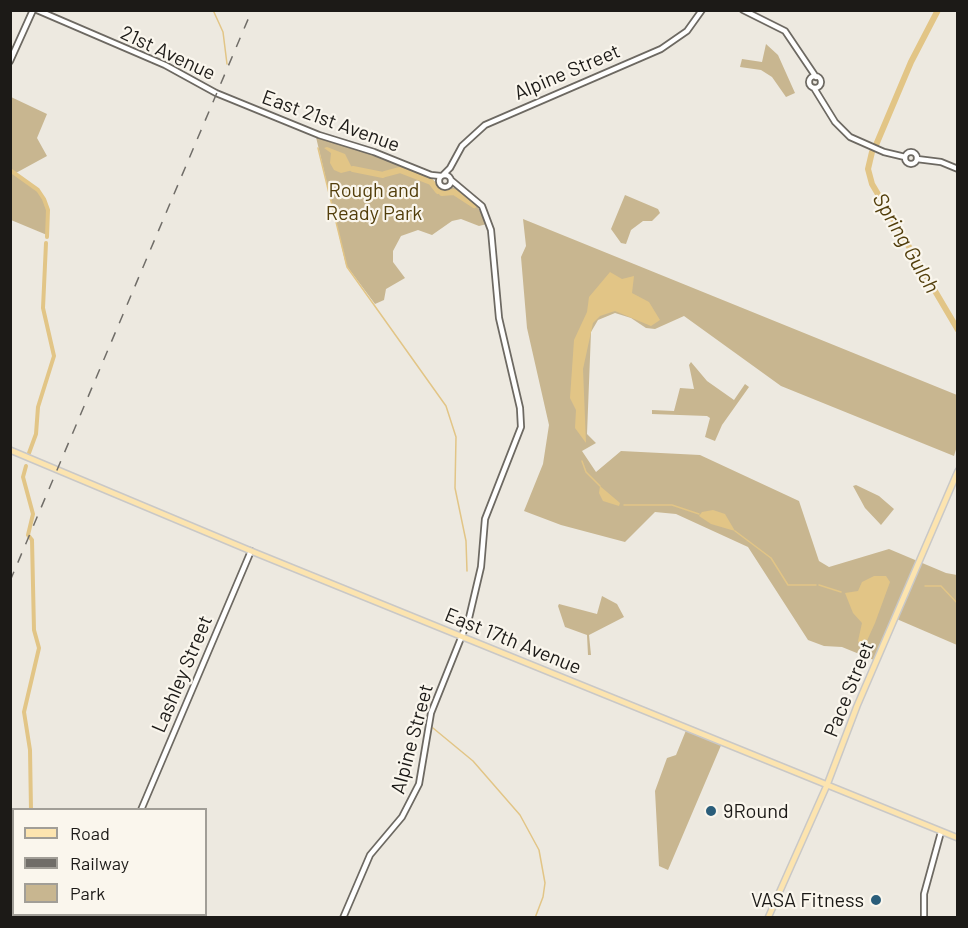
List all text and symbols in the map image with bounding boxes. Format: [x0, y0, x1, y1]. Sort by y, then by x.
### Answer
street label: 21st Avenue [117, 21, 219, 85]
street label: Alpine Street [510, 39, 624, 105]
street label: East 21st Avenue [259, 85, 403, 157]
park label: Rough and Ready Park [326, 178, 422, 225]
water label: Spring Gulch [867, 188, 945, 298]
street label: East 17th Avenue [441, 603, 585, 679]
street label: Lashley Street [147, 612, 217, 736]
street label: Pace Street [819, 637, 879, 741]
street label: Alpine Street [386, 681, 438, 797]
place label: 9Round [723, 799, 789, 823]
marker: 9Round [704, 804, 718, 818]
legend [12, 808, 207, 916]
text: Road [70, 822, 110, 844]
text: Railway [70, 852, 129, 874]
text: Park [70, 882, 105, 904]
place label: VASA Fitness [751, 888, 864, 912]
marker: VASA Fitness [869, 893, 883, 907]

